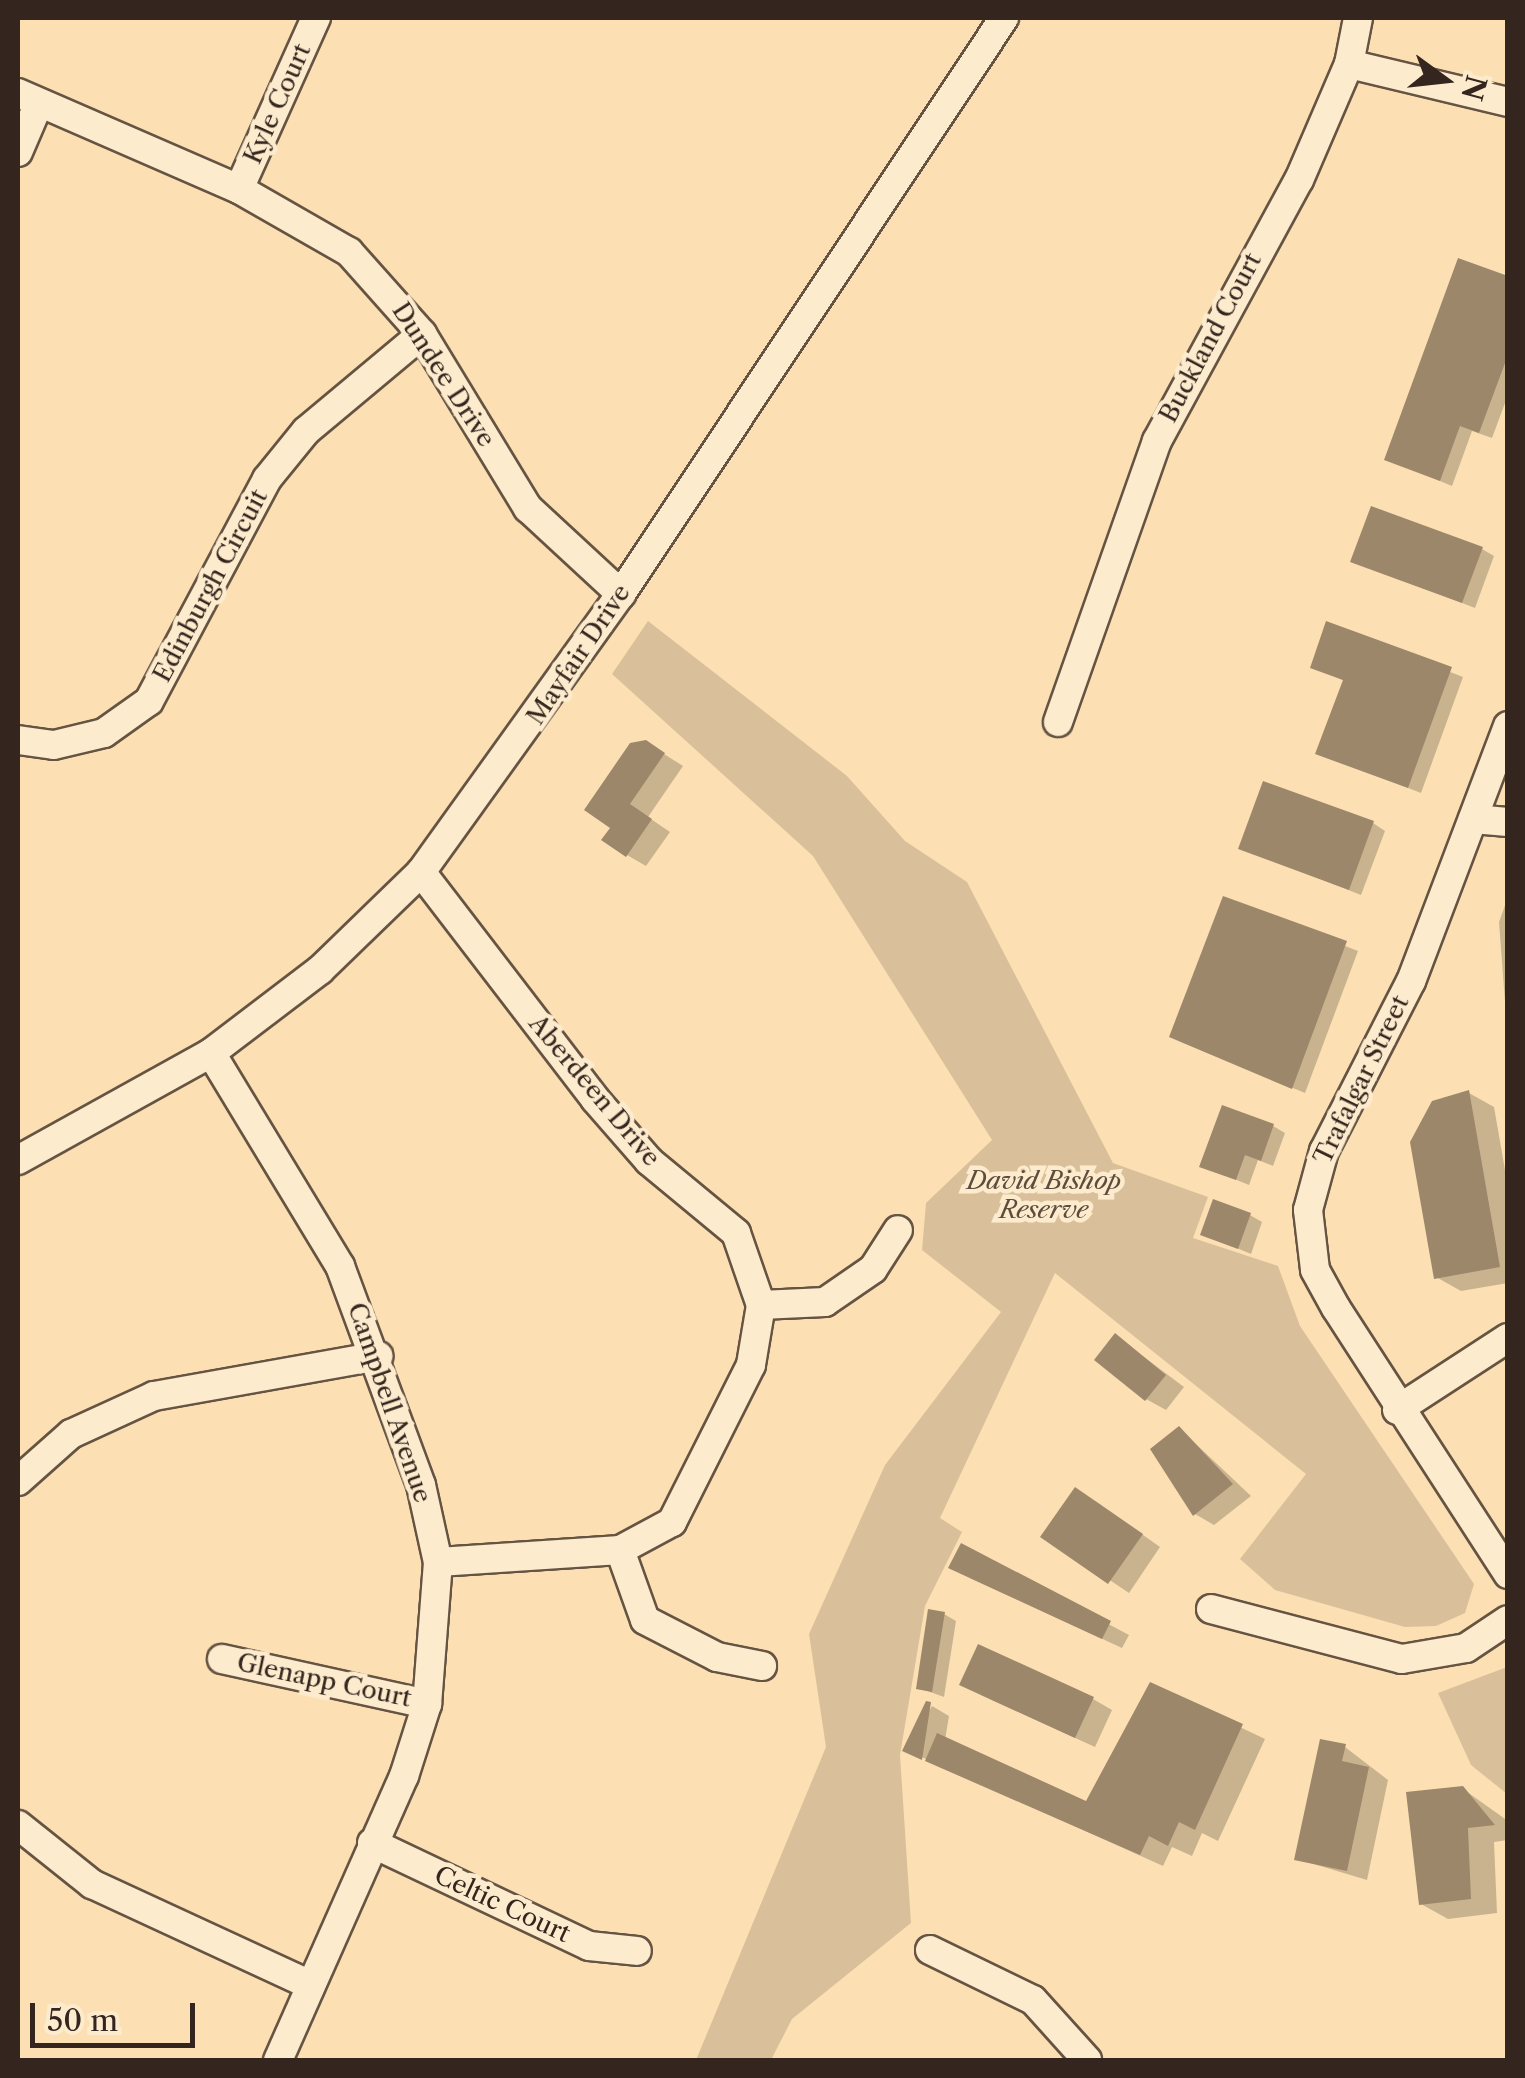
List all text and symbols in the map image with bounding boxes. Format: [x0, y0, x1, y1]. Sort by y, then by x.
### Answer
north arrow [1395, 30, 1495, 130]
street label: Kyle Court [238, 39, 318, 169]
text: N [1454, 72, 1494, 104]
street label: Buckland Court [1154, 248, 1268, 428]
street label: Dundee Drive [385, 297, 501, 453]
street label: Edinburgh Circuit [147, 484, 275, 688]
street label: Mayfair Drive [521, 579, 637, 731]
street label: Trafalgar Street [1308, 990, 1416, 1170]
street label: Aberdeen Drive [522, 1009, 666, 1173]
park label: David Bishop Reserve [967, 1167, 1121, 1226]
street label: Campbell Avenue [341, 1299, 437, 1507]
street label: Glenapp Court [234, 1648, 414, 1714]
street label: Celtic Court [429, 1860, 575, 1950]
scale bar [35, 1983, 200, 2045]
text: 50 m [47, 2002, 118, 2039]

